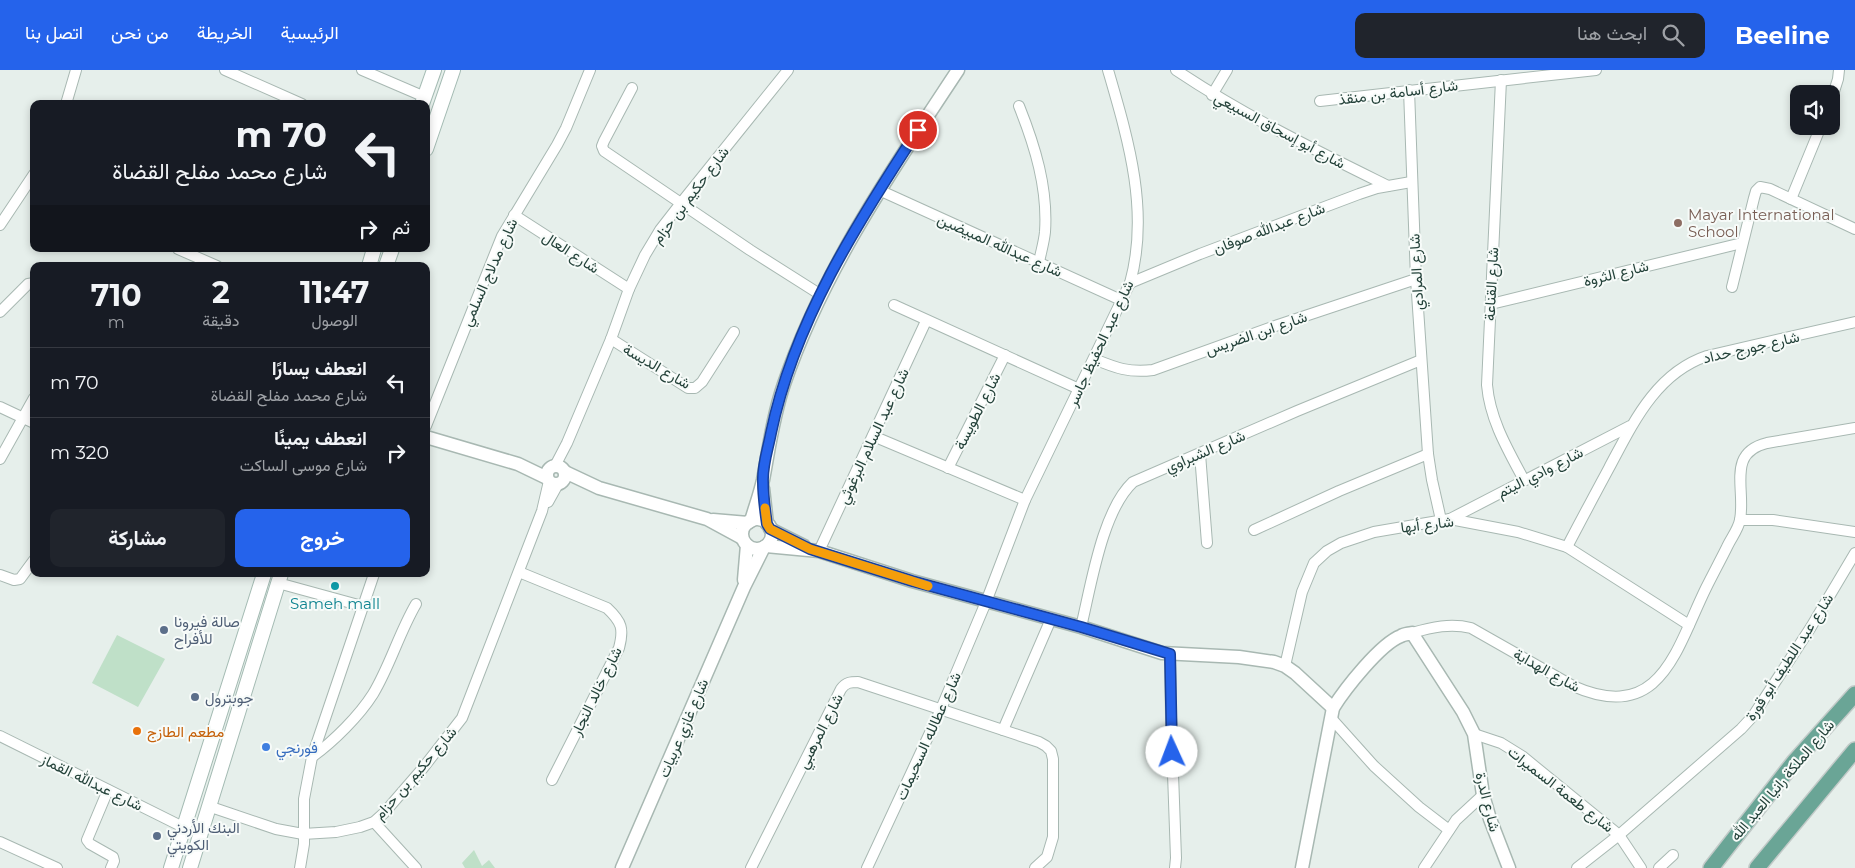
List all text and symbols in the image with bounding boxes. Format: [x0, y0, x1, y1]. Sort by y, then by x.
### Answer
search box [1355, 13, 1705, 58]
icon: search [1659, 21, 1687, 49]
text: Beeline [1735, 21, 1830, 50]
text: اتصل بنا [25, 22, 83, 44]
text: من نحن [111, 22, 169, 44]
text: الخريطة [197, 22, 252, 44]
text: الرئيسية [280, 22, 339, 44]
text: ابحث هنا [1577, 22, 1647, 45]
street label: شارع أسامة بن منقذ [1337, 75, 1459, 111]
map controls [1790, 85, 1840, 135]
button: sound [1790, 85, 1840, 135]
street label: شارع أبو إسحاق السبيعي [1209, 87, 1349, 176]
pin [897, 109, 939, 151]
text: 70 m [236, 113, 327, 156]
icon: arrive [904, 116, 932, 144]
icon: left [345, 120, 410, 185]
street label: شارع حكيم بن حزام [647, 142, 735, 249]
text: شارع محمد مفلح القضاة [112, 158, 327, 185]
street label: شارع عبدالله صوفان [1210, 198, 1328, 260]
place label: Mayar International School [1688, 205, 1835, 241]
street label: شارع عبدالله المبيضين [934, 209, 1066, 283]
icon: right [354, 215, 382, 243]
street label: شارع مدلاج السلمي [457, 215, 525, 331]
text: ثم [392, 216, 410, 239]
marker: Mayar International School [1672, 217, 1684, 229]
street label: شارع العال [538, 227, 603, 279]
street label: شارع المرادي [1405, 233, 1431, 311]
street label: شارع القناعة [1480, 246, 1504, 322]
street label: شارع الثروة [1581, 256, 1651, 292]
text: 2 [212, 274, 230, 311]
text: 11:47 [300, 274, 369, 311]
text: 710 [91, 277, 142, 314]
street label: شارع عبد الحفيظ جاسر [1062, 277, 1139, 411]
street label: شارع ابن الضريس [1203, 307, 1310, 361]
text: دقيقة [202, 311, 239, 330]
text: الوصول [312, 311, 358, 330]
text: m [108, 313, 125, 332]
street label: شارع جورج حداد [1701, 327, 1802, 369]
street label: شارع الديسة [619, 339, 694, 395]
text: انعطف يسارًا [272, 357, 367, 380]
street label: شارع عبد السلام البرغوثي [833, 365, 917, 509]
icon: left [382, 369, 410, 397]
street label: شارع الطويسة [950, 369, 1006, 454]
text: 70 m [50, 371, 99, 394]
text: شارع محمد مفلح القضاة [211, 386, 367, 405]
street label: شارع الشبراوي [1162, 426, 1250, 480]
text: انعطف يمينًا [274, 427, 367, 450]
icon: right [382, 439, 410, 467]
text: 320 m [50, 441, 109, 464]
street label: شارع وادي اليتم [1494, 442, 1588, 505]
text: شارع موسى الساكت [240, 456, 367, 475]
button: مشاركة [50, 509, 225, 567]
button: خروج [235, 509, 410, 567]
street label: شارع أبها [1399, 511, 1455, 539]
marker: Sameh mall [329, 580, 341, 592]
street label: شارع عبد اللطيف أبو قورة [1741, 590, 1839, 725]
place label: Sameh mall [290, 594, 380, 613]
place label: صالة فيرونا للأفراح [174, 612, 240, 650]
marker: صالة فيرونا للأفراح [158, 624, 170, 636]
street label: شارع خالد النجار [566, 643, 628, 740]
street label: شارع الهداية [1509, 644, 1584, 698]
street label: شارع عطالله السحيمات [891, 669, 967, 804]
street label: شارع غازي عربيات [654, 676, 716, 782]
place label: جوبترول [205, 688, 253, 707]
street label: شارع المرهبي [793, 690, 851, 774]
marker: جوبترول [189, 691, 201, 703]
street label: شارع الملكة رانيا العبد الله [1726, 715, 1840, 846]
place label: مطعم الطازج [147, 722, 224, 743]
street label: شارع حكيم بن حزام [369, 722, 462, 825]
marker: مطعم الطازج [131, 725, 143, 737]
position arrow [1145, 725, 1197, 777]
place label: فورنجي [276, 738, 318, 761]
marker: فورنجي [260, 741, 272, 753]
street label: شارع طعمة السميرات [1503, 742, 1618, 838]
street label: شارع عبدالله القماز [36, 749, 146, 817]
street label: شارع الدرة [1469, 770, 1505, 834]
place label: البنك الأردني الكويتي [167, 818, 240, 858]
marker: البنك الأردني الكويتي [151, 830, 163, 842]

